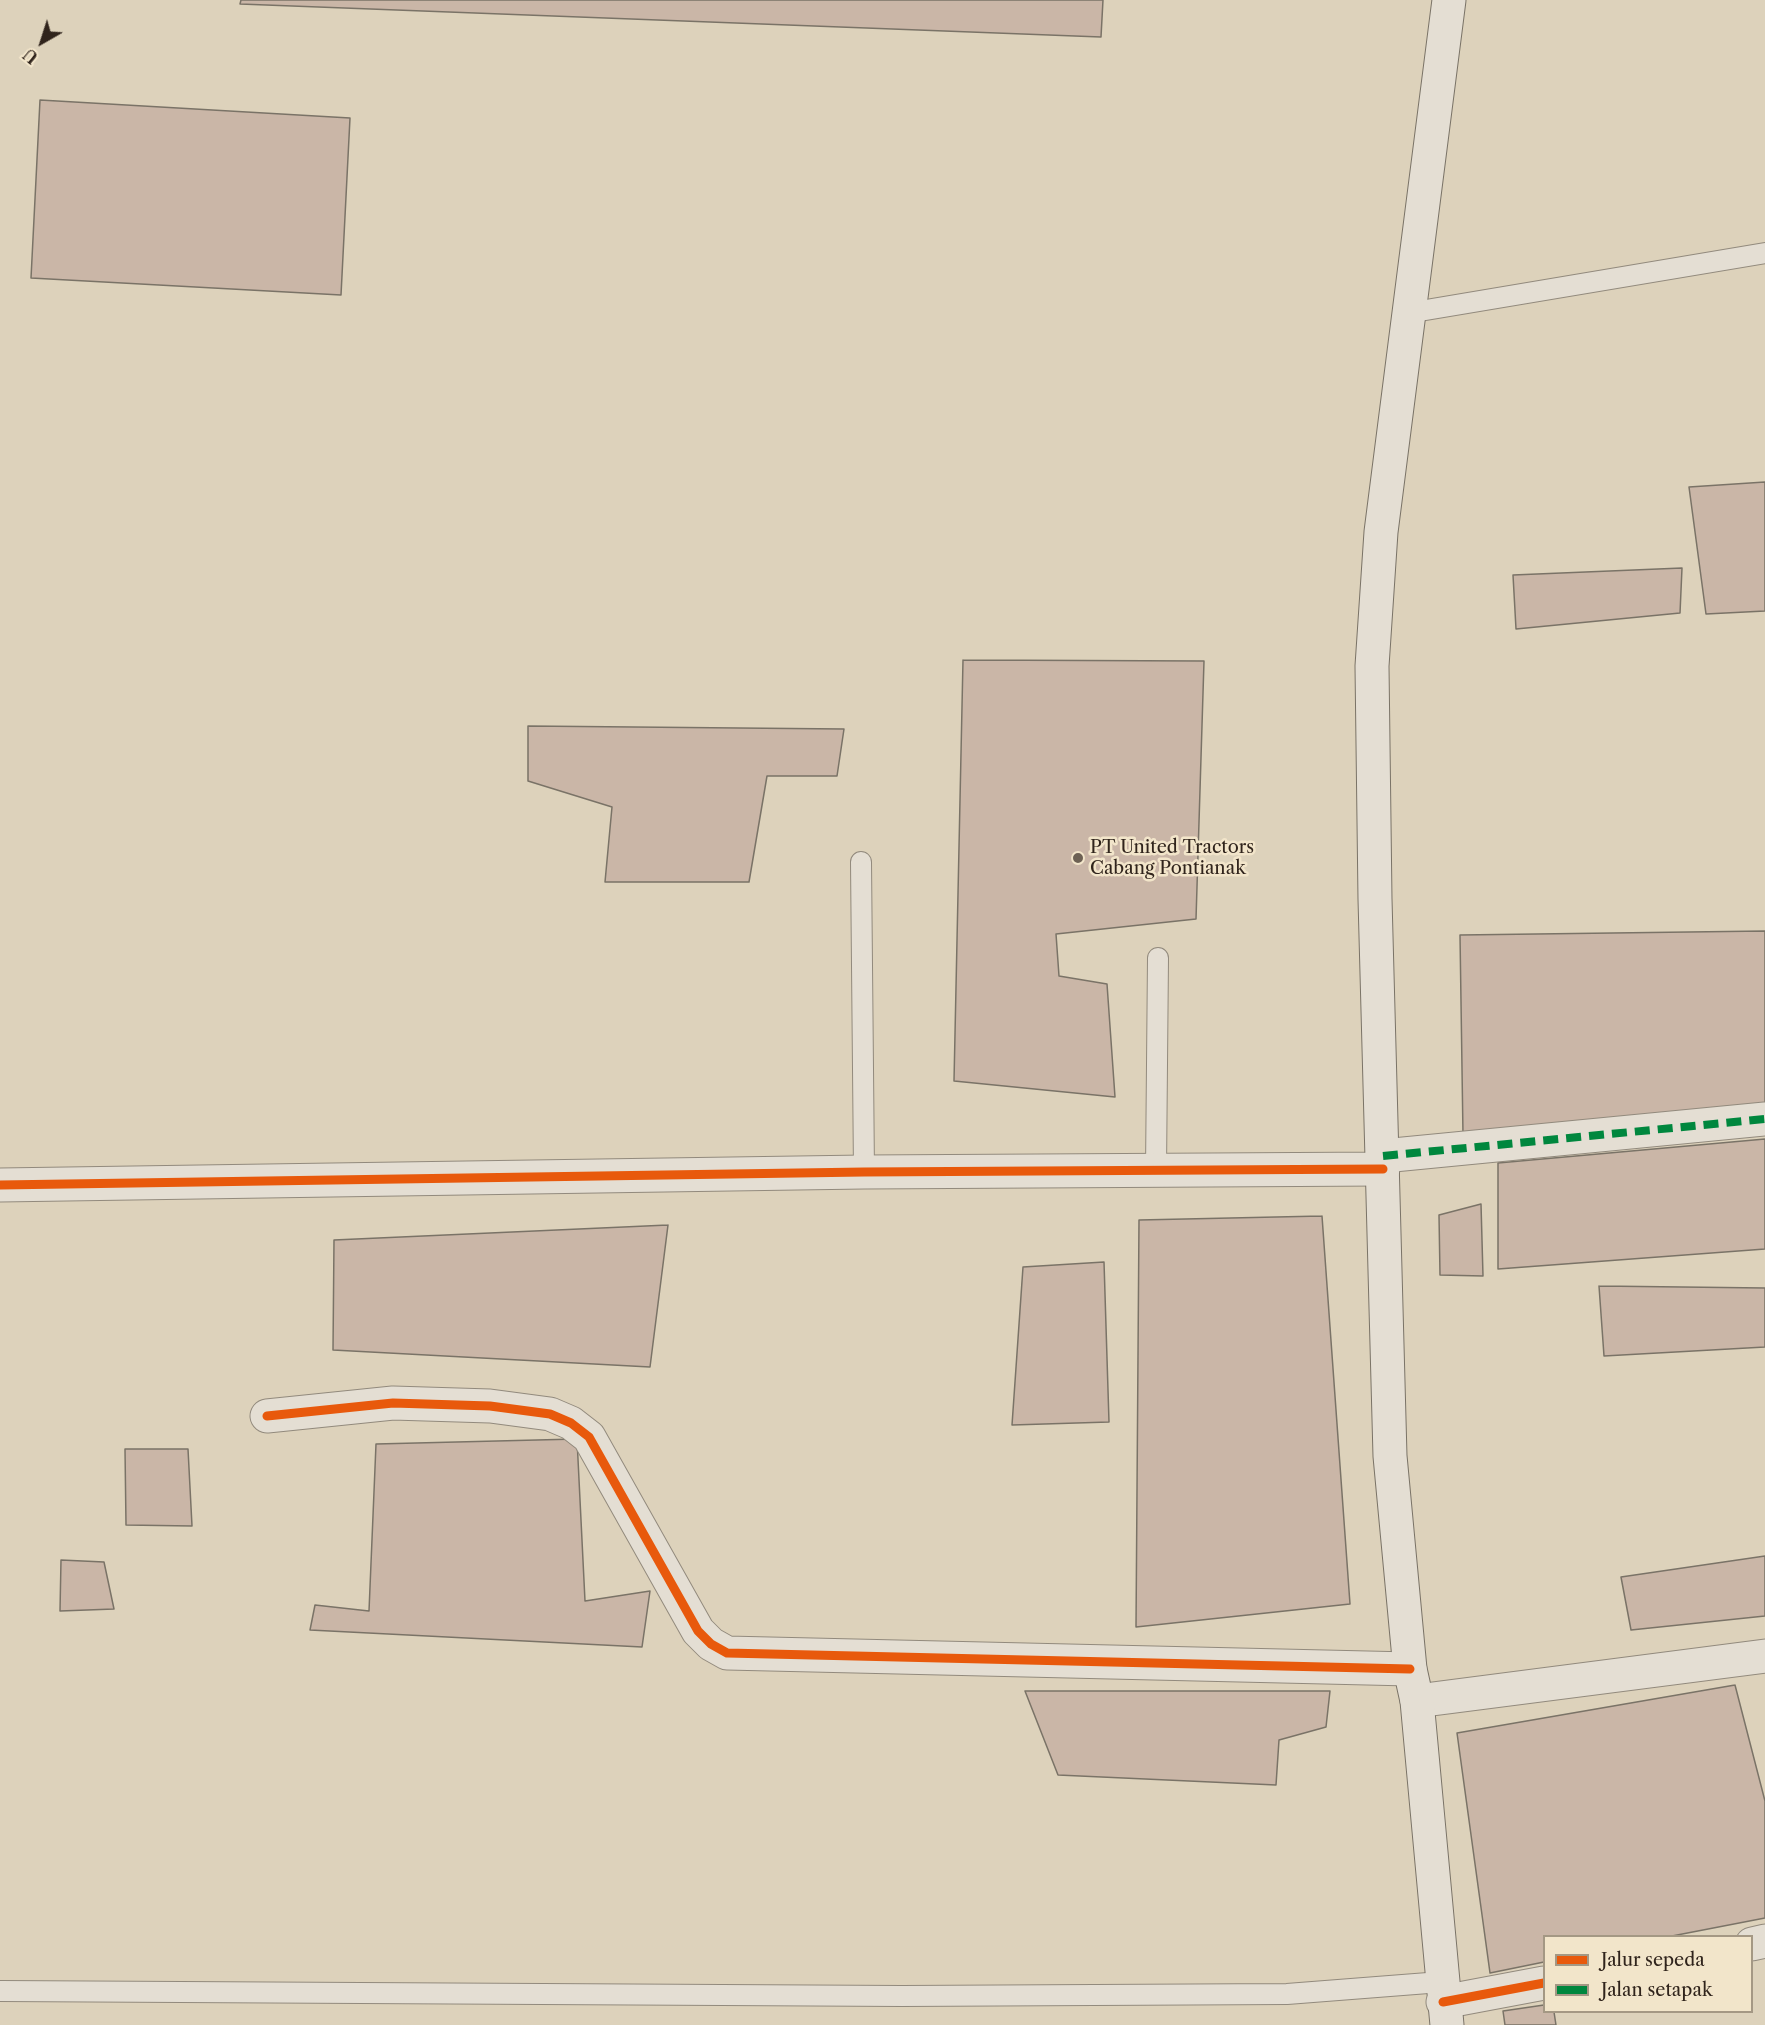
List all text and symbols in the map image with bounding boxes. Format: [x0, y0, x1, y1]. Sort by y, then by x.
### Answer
north arrow [12, 12, 72, 72]
text: U [19, 44, 42, 68]
place label: PT United Tractors Cabang Pontianak [1090, 837, 1254, 880]
marker: PT United Tractors Cabang Pontianak [1071, 851, 1085, 865]
legend [1543, 1935, 1753, 2013]
text: Jalur sepeda [1601, 1949, 1705, 1971]
text: Jalan setapak [1601, 1979, 1712, 2001]

